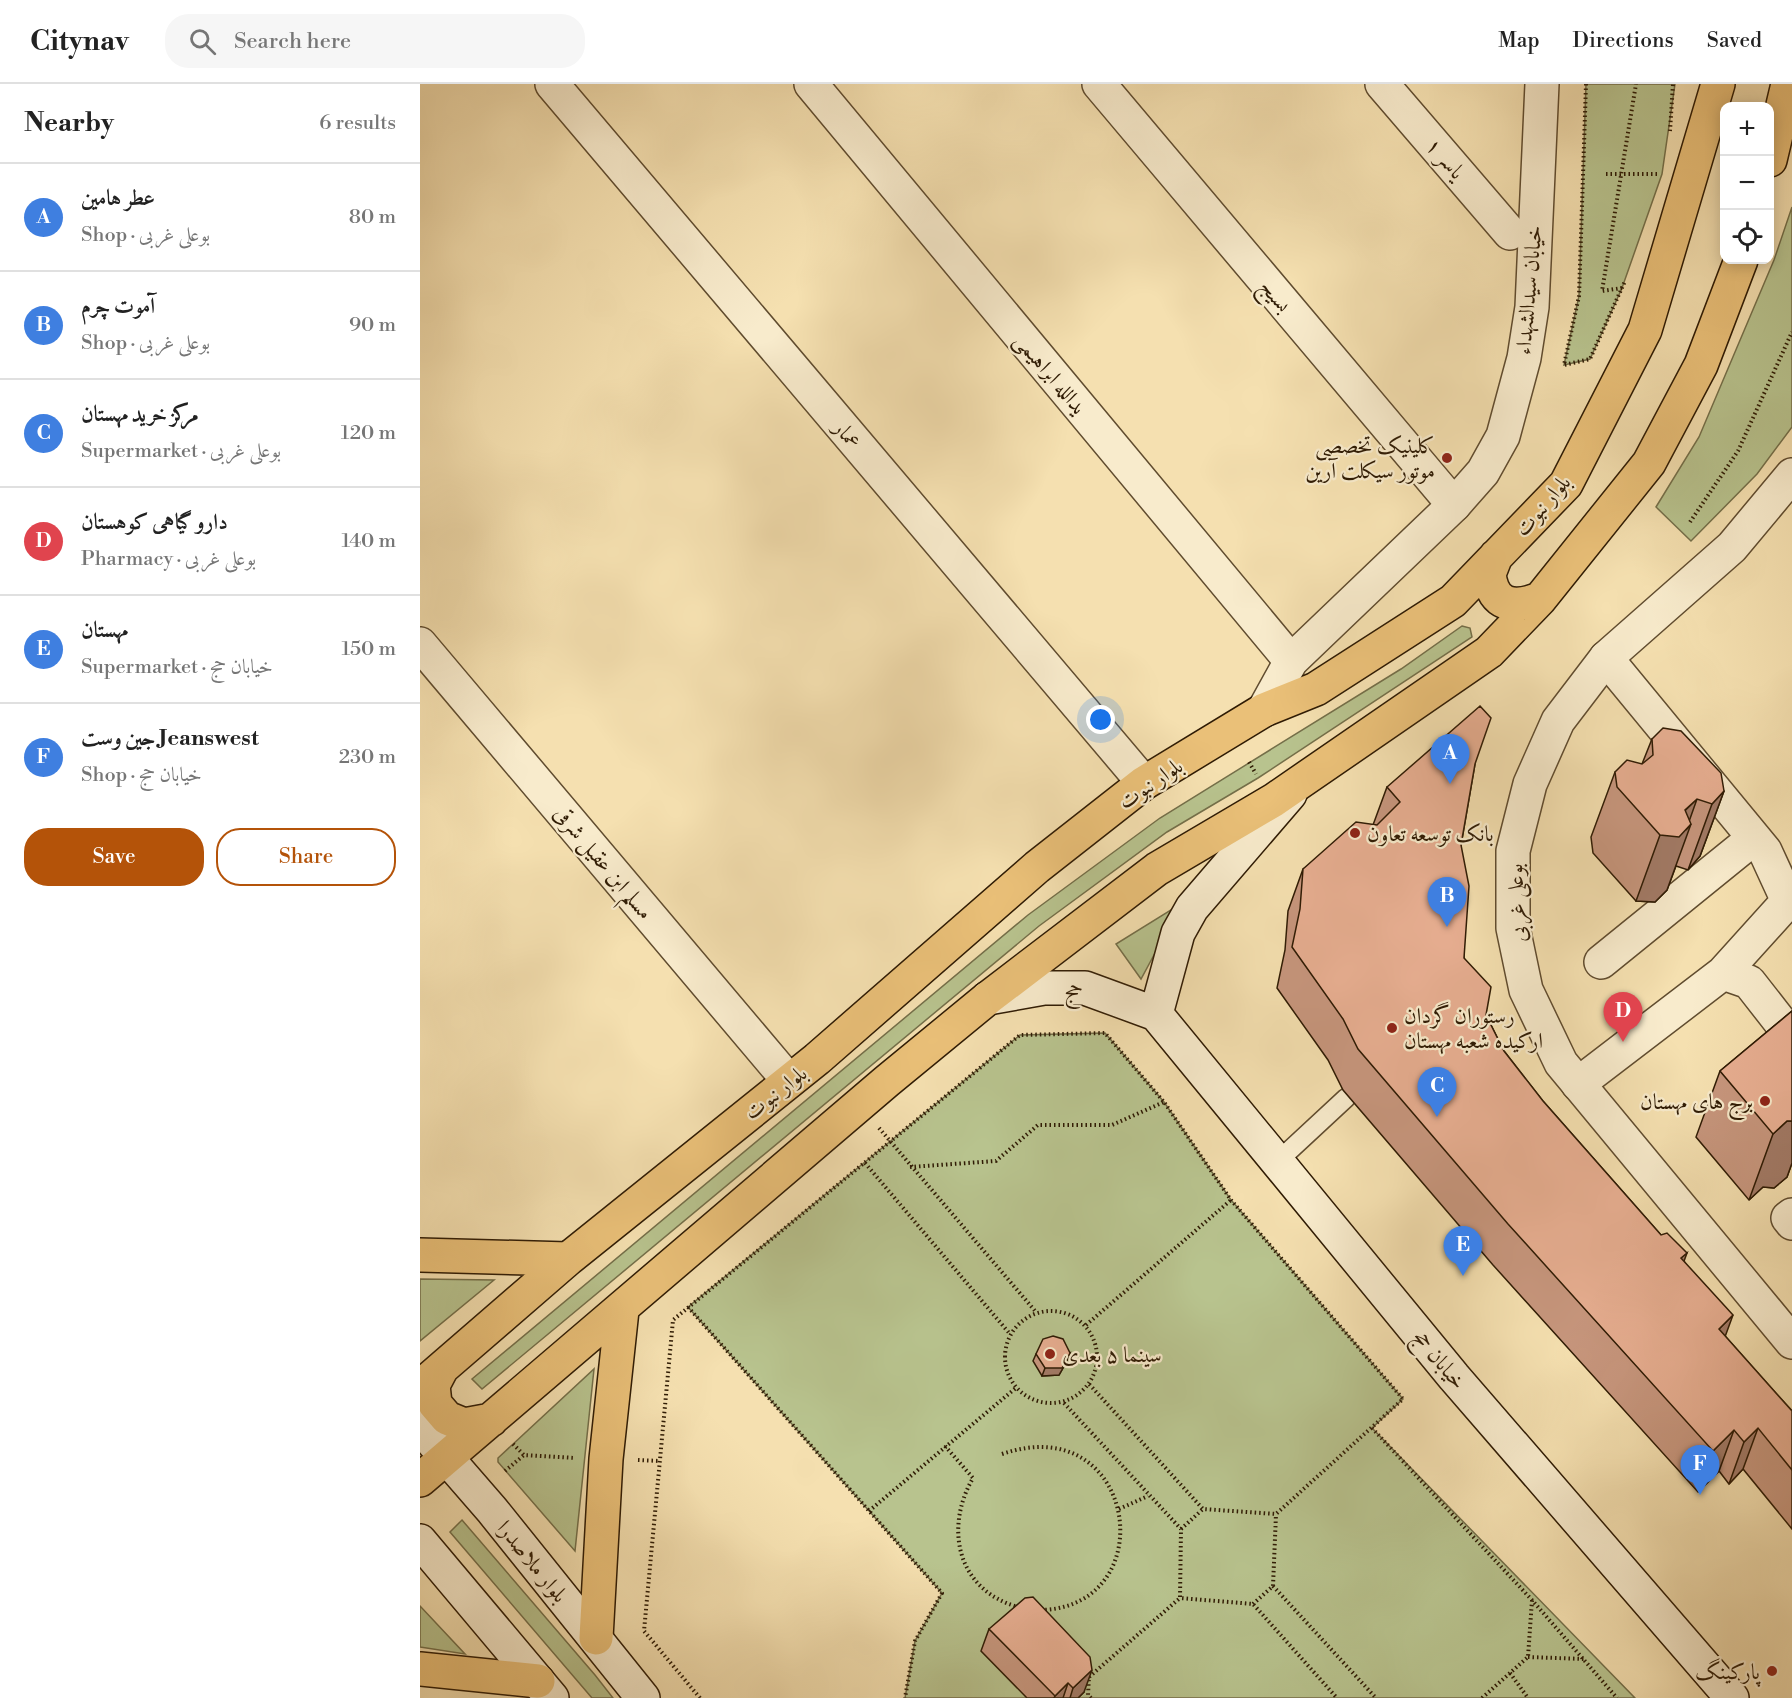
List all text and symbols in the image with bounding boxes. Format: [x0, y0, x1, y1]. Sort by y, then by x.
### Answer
search box [165, 14, 585, 68]
text: Citynav [30, 24, 129, 59]
icon: search [186, 25, 219, 58]
text: Search here [234, 28, 351, 55]
text: Map [1498, 28, 1540, 54]
text: Directions [1573, 28, 1674, 54]
text: Saved [1707, 28, 1762, 54]
map controls [1720, 102, 1774, 264]
button: + [1720, 102, 1774, 156]
text: Nearby [24, 107, 114, 139]
text: 6 results [319, 111, 396, 136]
street label: یاسر ۱ [1419, 133, 1471, 187]
button: − [1720, 156, 1774, 210]
text: عطر هامین [81, 185, 155, 212]
text: A [36, 205, 51, 230]
text: 80 m [349, 205, 396, 230]
button: locate [1720, 210, 1774, 264]
text: Shop · بوعلی غربی [81, 223, 210, 248]
street label: خیابان سیدالشهداء [1510, 224, 1549, 356]
street label: بسیج [1249, 274, 1297, 321]
text: آموت چرم [81, 293, 155, 320]
text: B [36, 313, 51, 338]
text: 90 m [349, 313, 396, 338]
street label: یدالله ابراهیمی [1007, 328, 1092, 421]
text: Shop · بوعلی غربی [81, 331, 210, 356]
text: مرکز خرید مهستان [81, 401, 199, 428]
street label: عمار [826, 414, 867, 455]
text: C [36, 421, 51, 446]
text: 120 m [341, 421, 396, 446]
place label: کلینیک تخصصی موتور سیکلت آرین [1305, 433, 1435, 485]
text: Supermarket · بوعلی غربی [81, 439, 281, 464]
marker: کلینیک تخصصی موتور سیکلت آرین [1440, 451, 1454, 465]
street label: بلوار نبوت [1509, 470, 1577, 542]
text: دارو گیاهی کوهستان [81, 509, 228, 536]
text: D [36, 529, 51, 554]
text: 140 m [341, 529, 396, 554]
text: Pharmacy · بوعلی غربی [81, 547, 256, 572]
text: مهستان [81, 617, 128, 644]
text: E [37, 637, 50, 662]
text: 150 m [341, 637, 396, 662]
text: Supermarket · خیابان حج [81, 655, 273, 680]
your location [1086, 705, 1115, 734]
text: جین وست Jeanswest [81, 725, 259, 752]
pin: A [1430, 734, 1470, 784]
text: F [36, 745, 51, 770]
text: 230 m [339, 745, 396, 770]
street label: بلوار نبوت [1113, 753, 1188, 816]
text: Shop · خیابان حج [81, 763, 202, 788]
street label: مسلم ابن عقیل شرقی [541, 801, 658, 931]
place label: بانک توسعه تعاون [1367, 821, 1494, 848]
marker: بانک توسعه تعاون [1348, 826, 1362, 840]
button: Save [24, 828, 204, 886]
button: Share [216, 828, 396, 886]
street label: بوعلی غربی [1502, 863, 1535, 943]
pin: B [1428, 878, 1466, 927]
street label: حج [1063, 977, 1084, 1011]
pin: D [1604, 992, 1642, 1042]
place label: رستوران گردان ارکیده شعبه مهستان [1404, 1001, 1543, 1055]
marker: رستوران گردان ارکیده شعبه مهستان [1385, 1021, 1399, 1035]
street label: بلوار نبوت [739, 1060, 813, 1126]
pin: C [1418, 1068, 1456, 1117]
place label: برج های مهستان [1640, 1089, 1753, 1121]
marker: برج های مهستان [1758, 1094, 1772, 1108]
pin: E [1444, 1226, 1482, 1276]
street label: خیابان حج [1402, 1325, 1472, 1398]
place label: سینما ۵ بعدی [1062, 1342, 1162, 1369]
marker: سینما ۵ بعدی [1043, 1347, 1057, 1361]
pin: F [1680, 1446, 1720, 1495]
street label: بلوار ملاصدرا [491, 1515, 573, 1608]
place label: پارکینگ [1695, 1658, 1762, 1688]
marker: پارکینگ [1765, 1664, 1779, 1678]

